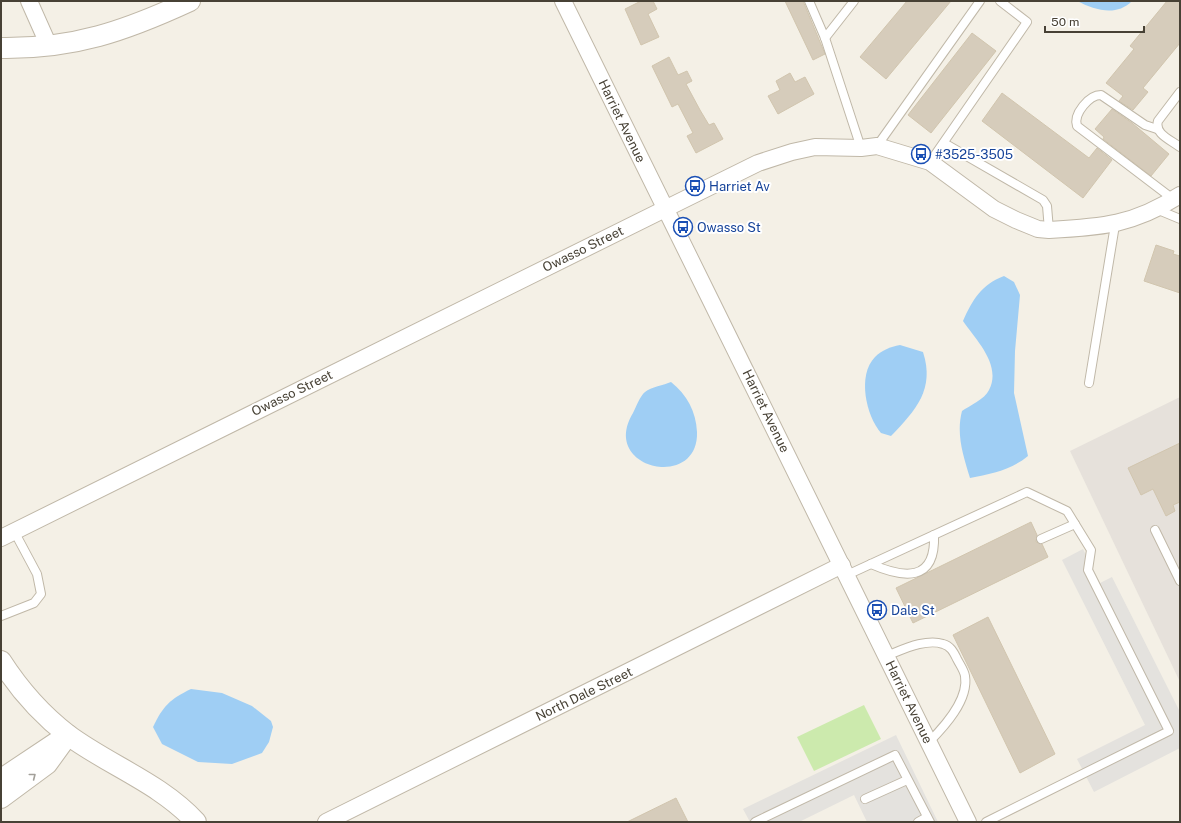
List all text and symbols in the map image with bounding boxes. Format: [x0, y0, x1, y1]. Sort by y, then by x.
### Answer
scale bar [1045, 8, 1144, 34]
text: 50 m [1051, 15, 1079, 29]
street label: Harriet Avenue [595, 77, 649, 165]
bus stop icon: #3525-3505 [910, 143, 932, 165]
place label: #3525-3505 [935, 147, 1013, 162]
bus stop icon: Harriet Av [684, 175, 706, 197]
place label: Harriet Av [709, 179, 770, 194]
bus stop icon: Owasso St [672, 216, 694, 238]
place label: Owasso St [697, 220, 761, 235]
street label: Owasso Street [540, 223, 626, 275]
street label: Owasso Street [249, 367, 335, 419]
street label: Harriet Avenue [739, 367, 793, 455]
bus stop icon: Dale St [866, 599, 888, 621]
place label: Dale St [891, 603, 935, 618]
street label: Harriet Avenue [882, 658, 936, 746]
street label: North Dale Street [533, 664, 635, 724]
one-way arrow [28, 773, 35, 780]

